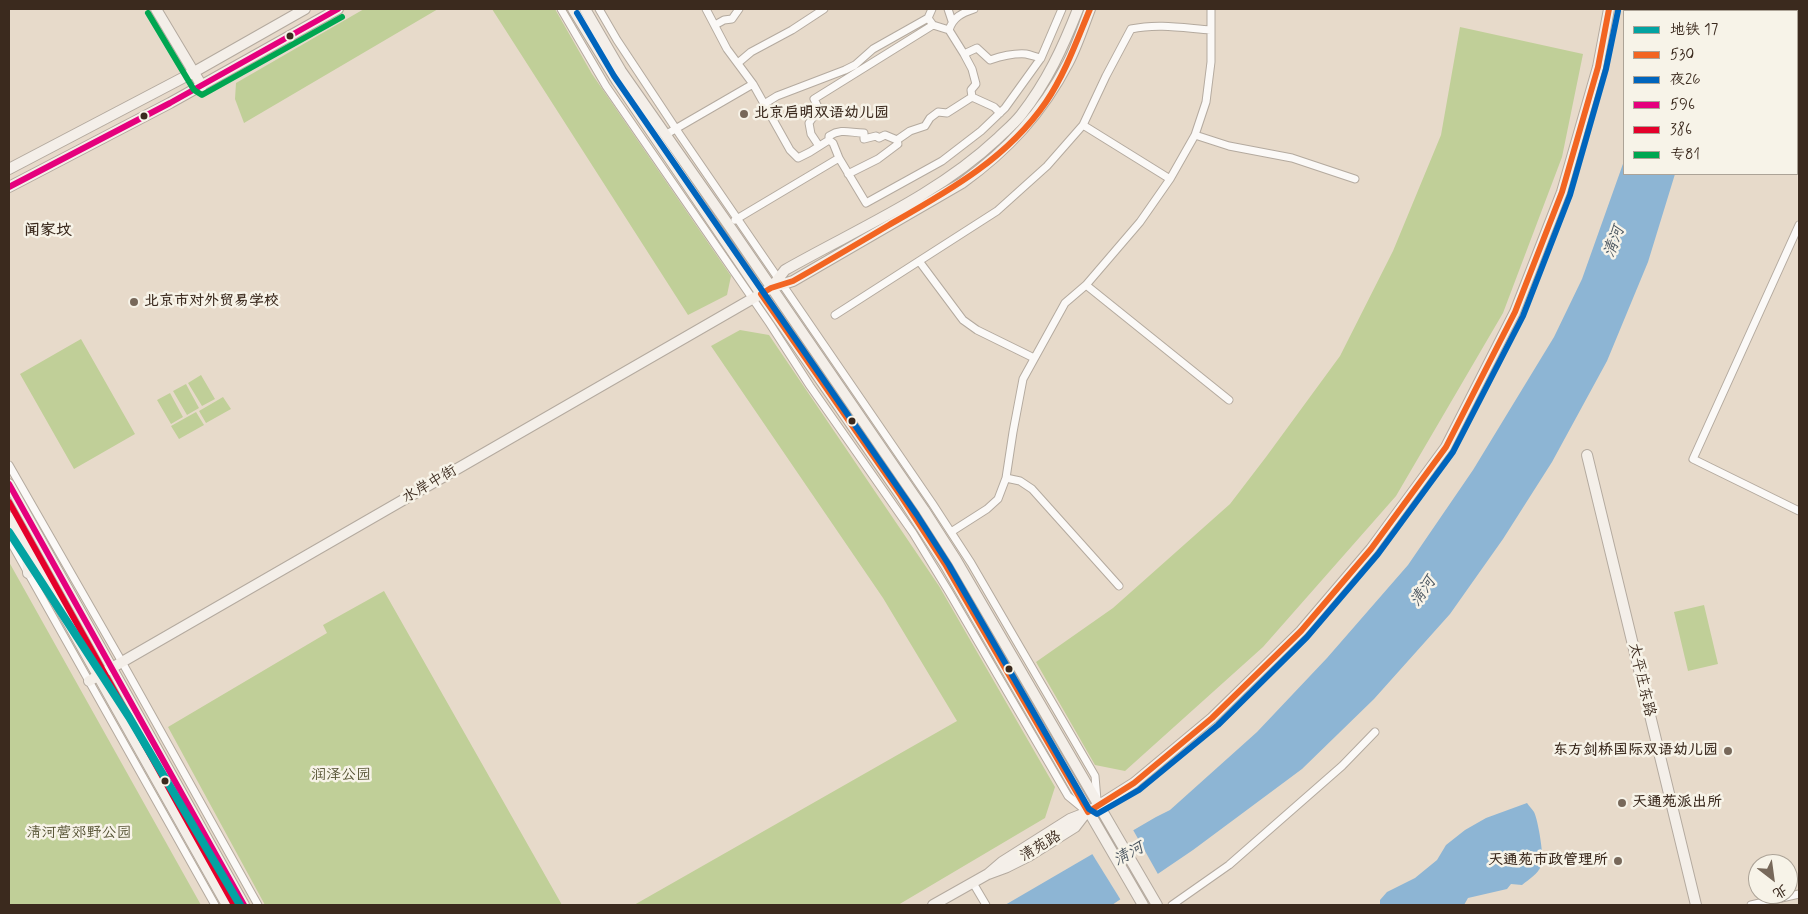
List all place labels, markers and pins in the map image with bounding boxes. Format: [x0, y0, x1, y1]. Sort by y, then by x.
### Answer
unlabelled marker [285, 31, 295, 41]
place label: 北京启明双语幼儿园 [754, 105, 889, 123]
marker: 北京启明双语幼儿园 [738, 108, 750, 120]
unlabelled marker [139, 111, 149, 121]
place label: 北京市对外贸易学校 [144, 293, 279, 311]
marker: 北京市对外贸易学校 [128, 296, 140, 308]
unlabelled marker [847, 416, 857, 426]
unlabelled marker [1004, 664, 1014, 674]
place label: 东方剑桥国际双语幼儿园 [1553, 742, 1718, 760]
marker: 东方剑桥国际双语幼儿园 [1722, 745, 1734, 757]
unlabelled marker [160, 776, 170, 786]
place label: 天通苑派出所 [1632, 794, 1722, 812]
marker: 天通苑派出所 [1616, 797, 1628, 809]
place label: 天通苑市政管理所 [1488, 852, 1608, 870]
marker: 天通苑市政管理所 [1612, 855, 1624, 867]

